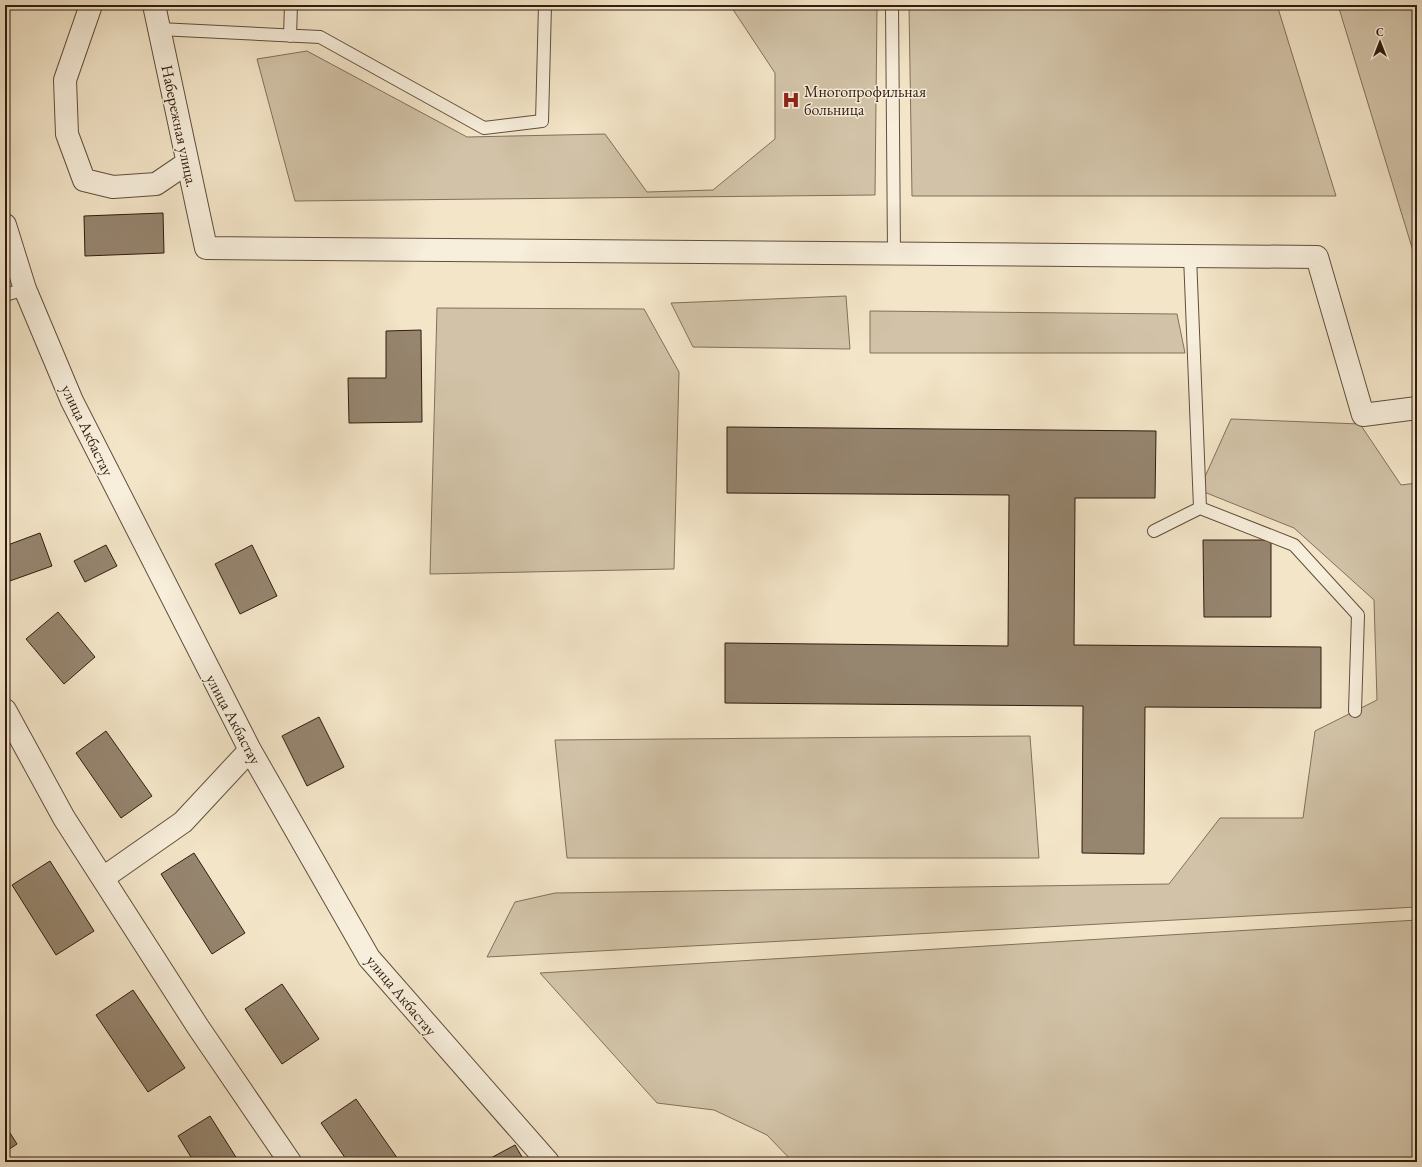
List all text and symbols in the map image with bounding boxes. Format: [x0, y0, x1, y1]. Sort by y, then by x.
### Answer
north arrow [1360, 22, 1400, 62]
text: С [1376, 25, 1384, 39]
street label: Набережная улица. [156, 63, 203, 189]
place label: Многопрофильная больница [804, 81, 926, 120]
hospital icon: Многопрофильная больница [781, 90, 801, 110]
street label: улица Акбастау [56, 381, 119, 480]
street label: улица Акбастау [201, 671, 267, 769]
street label: улица Акбастау [362, 951, 442, 1041]

